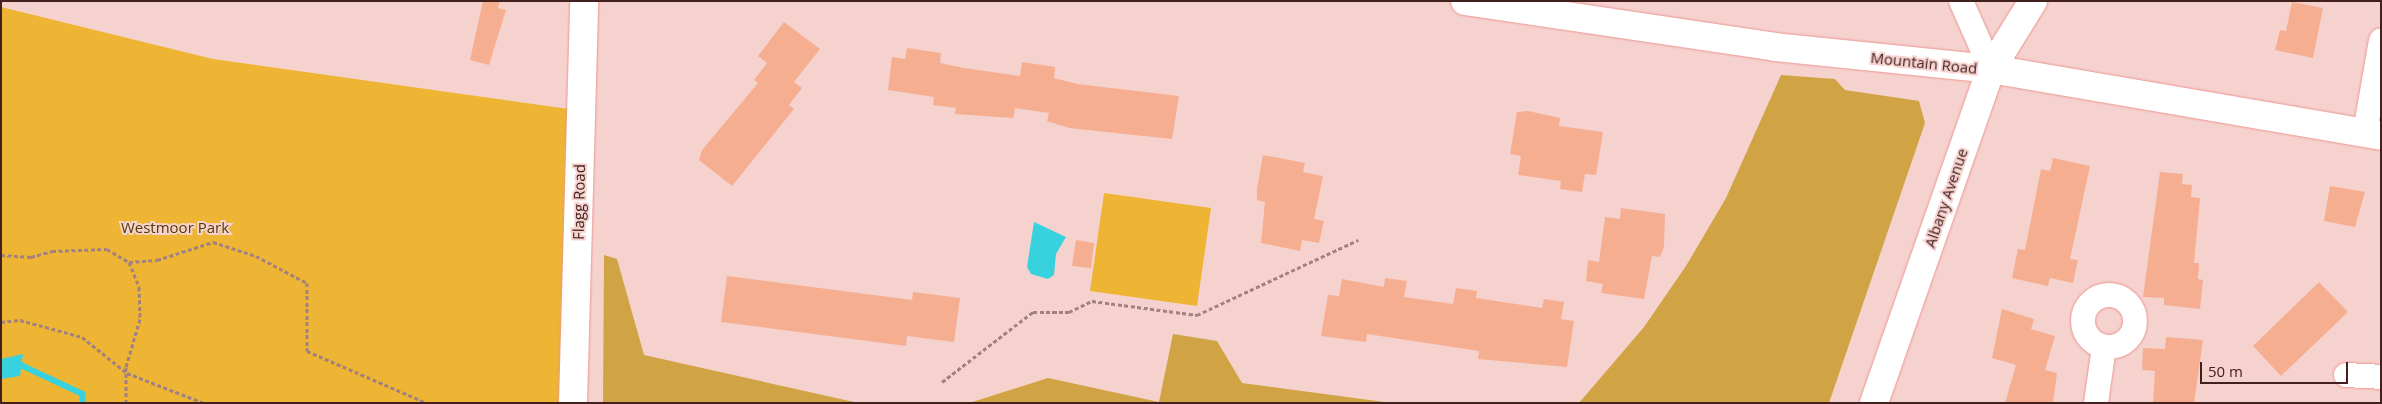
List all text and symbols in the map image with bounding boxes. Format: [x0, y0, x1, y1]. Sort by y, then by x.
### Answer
street label: Mountain Road [1870, 48, 1978, 78]
street label: Albany Avenue [1921, 146, 1971, 250]
street label: Flagg Road [569, 164, 589, 240]
park label: Westmoor Park [121, 219, 229, 237]
scale bar [2202, 352, 2350, 384]
text: 50 m [2208, 361, 2243, 381]

